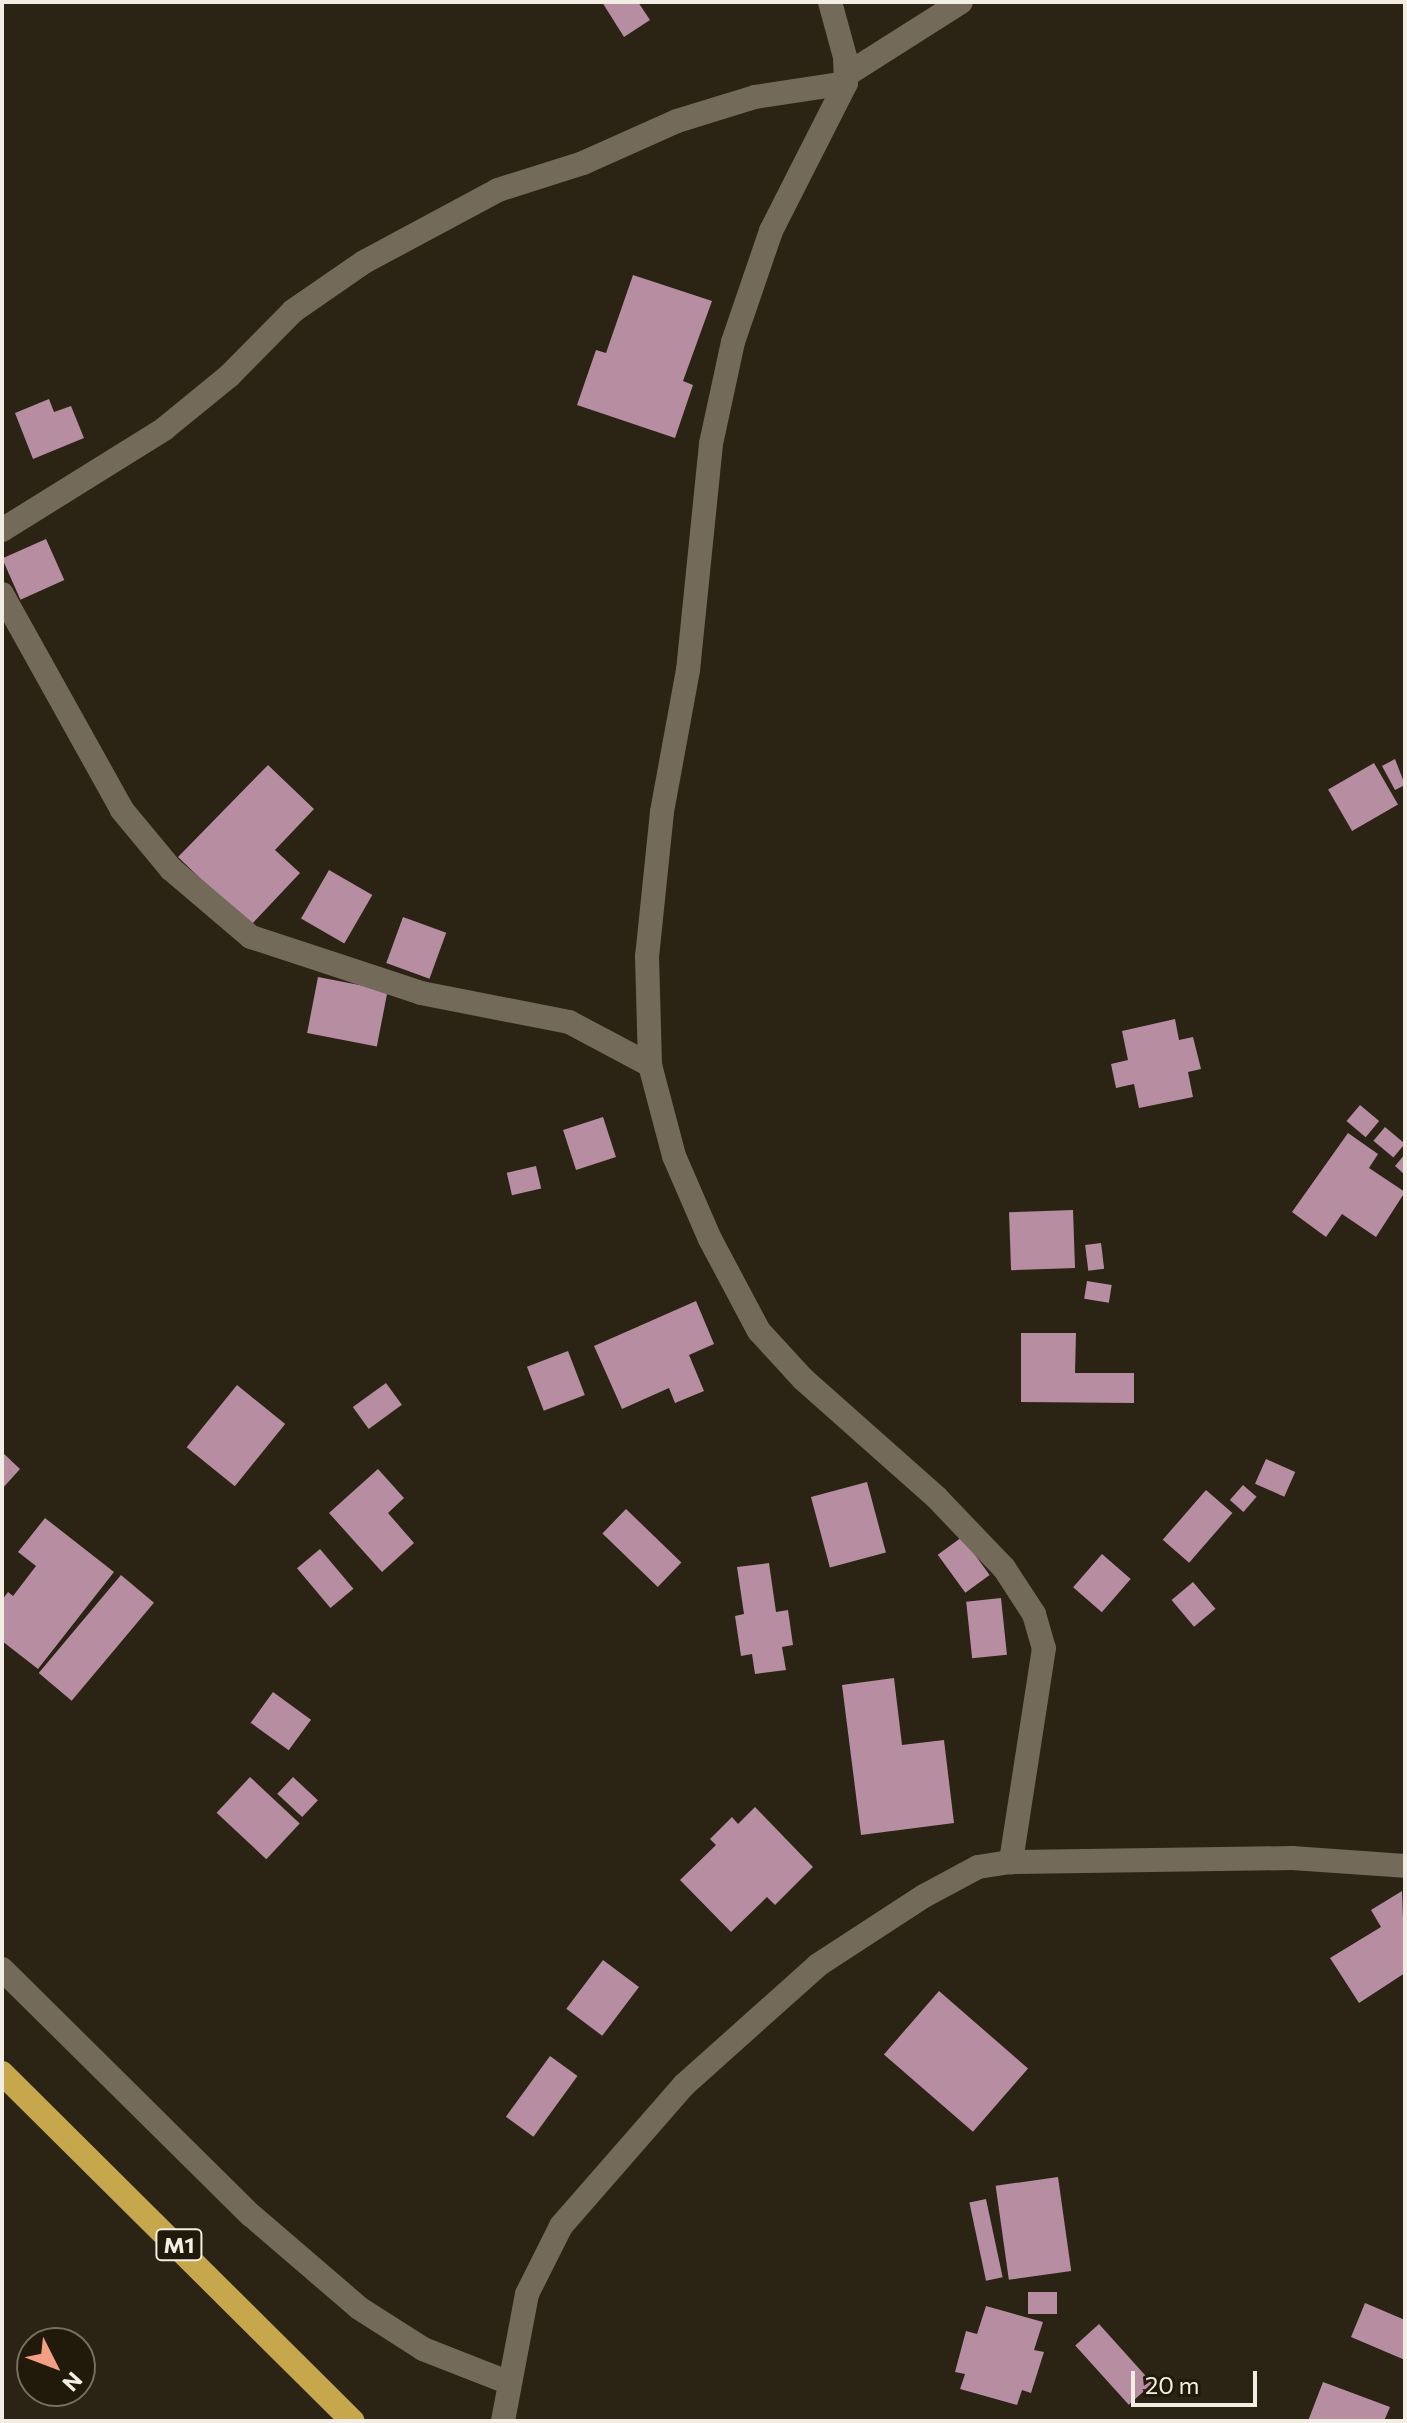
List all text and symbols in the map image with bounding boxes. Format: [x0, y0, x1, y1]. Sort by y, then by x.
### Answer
road number: M1 [155, 2227, 203, 2263]
north arrow [16, 2327, 96, 2407]
scale bar [1135, 2355, 1261, 2405]
text: N [57, 2367, 88, 2397]
text: 20 m [1145, 2370, 1199, 2399]

